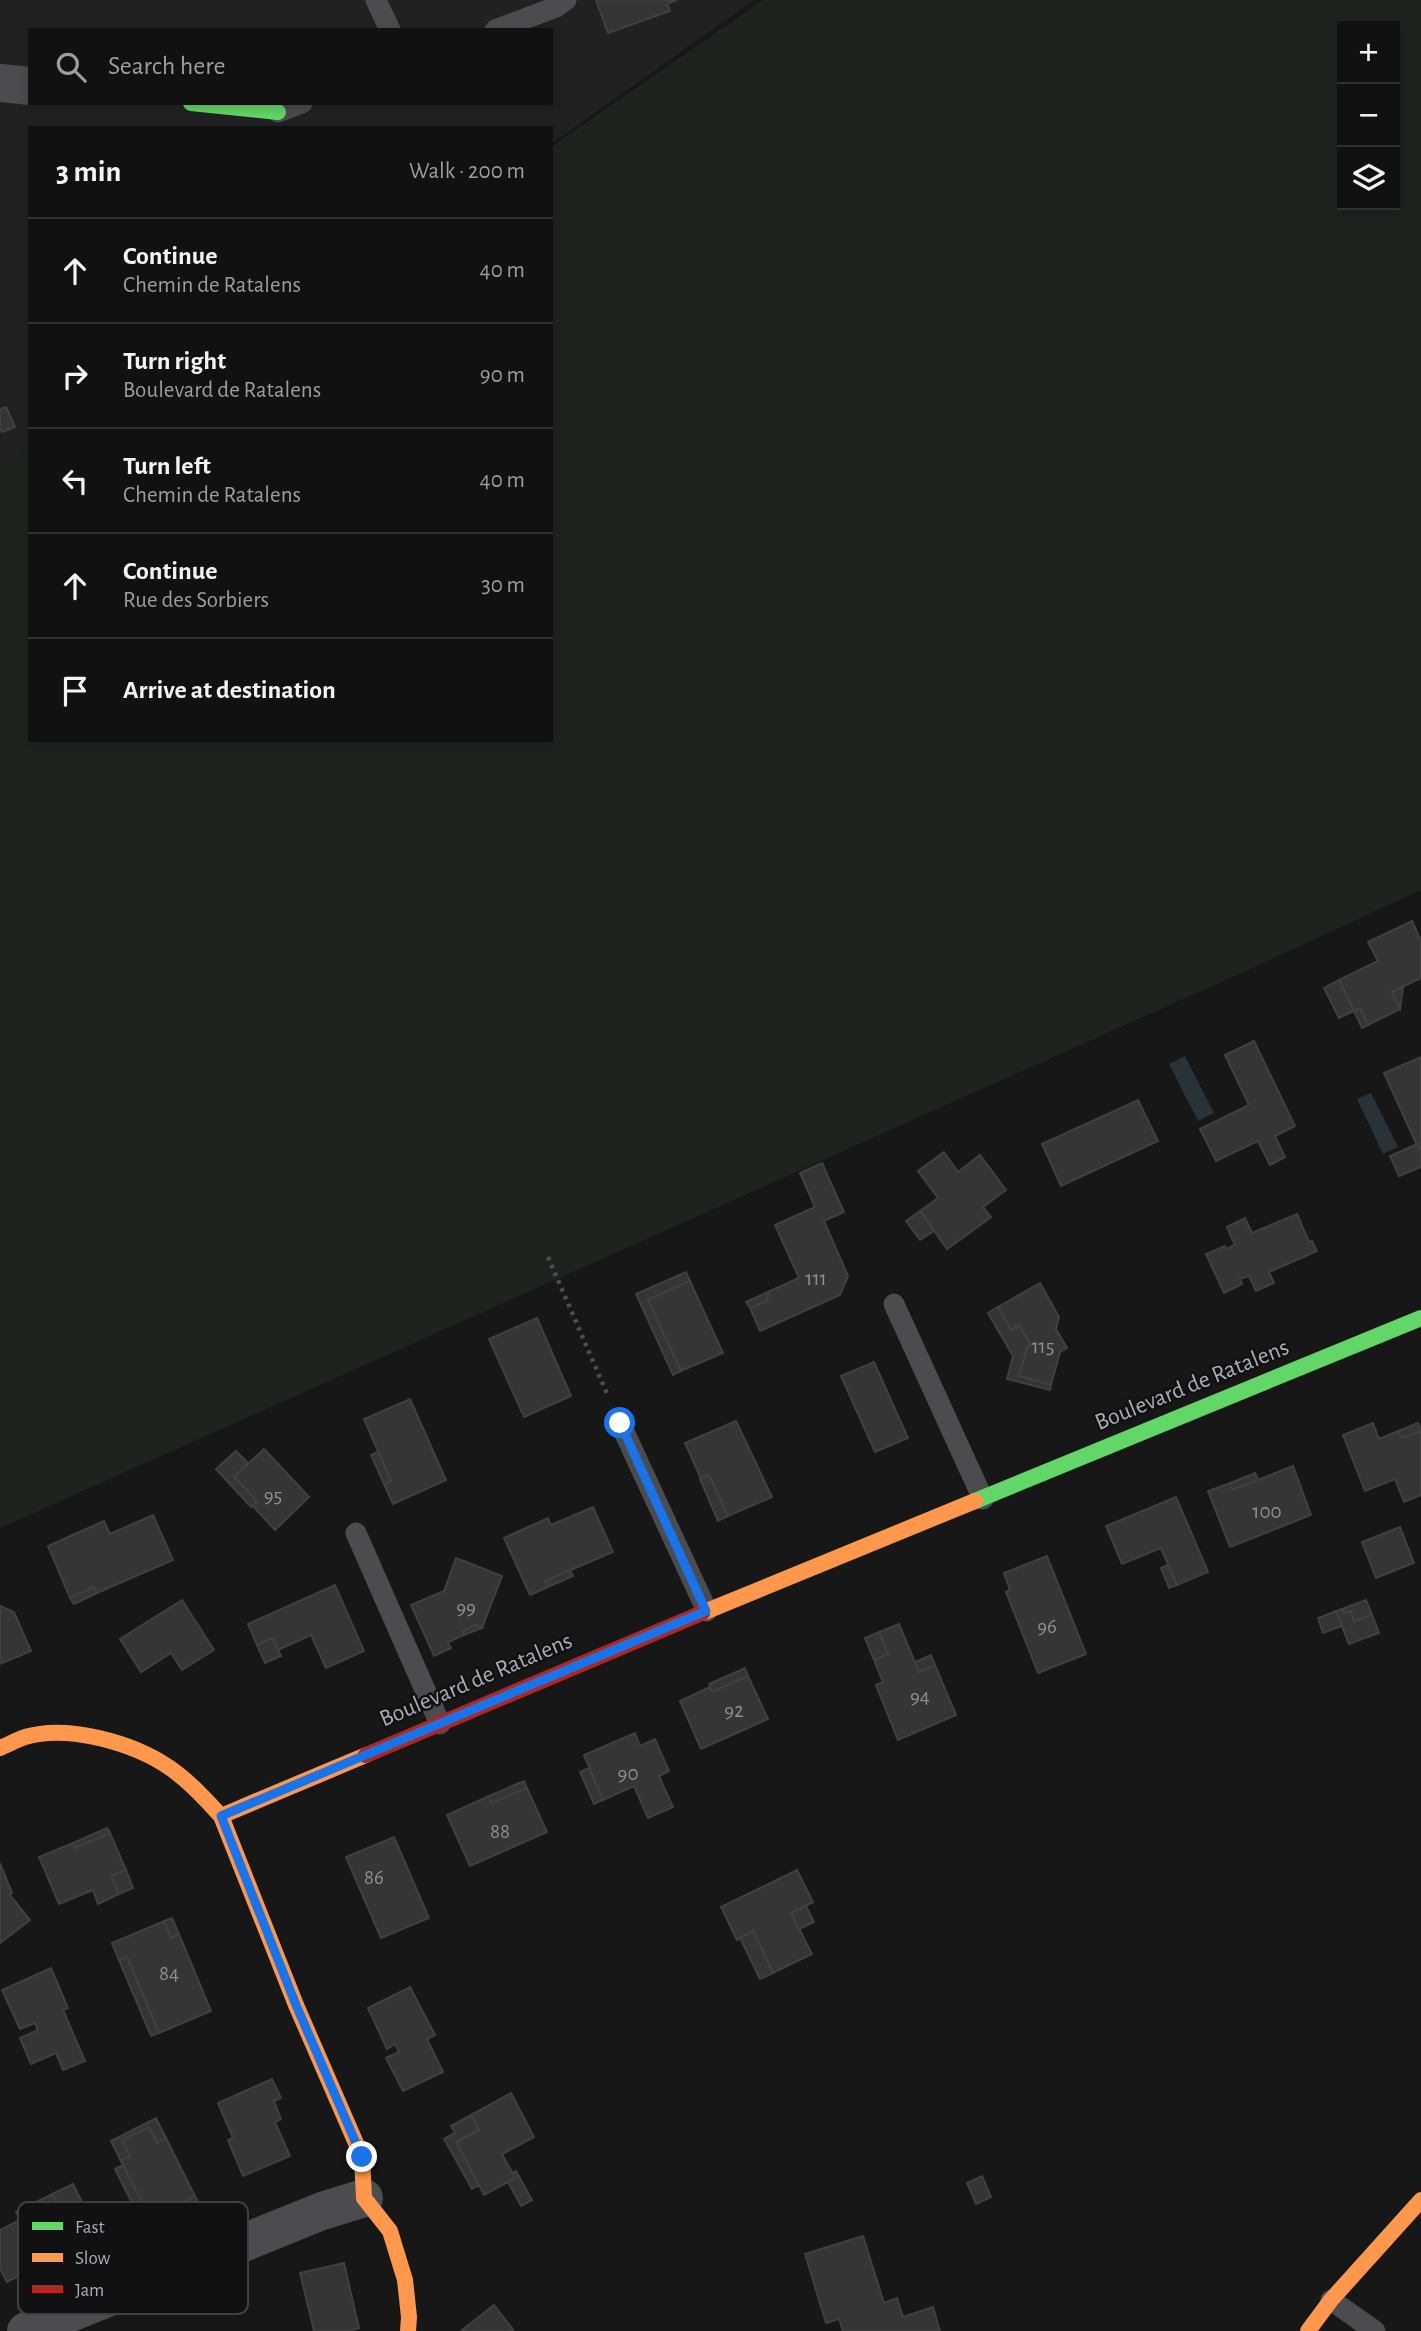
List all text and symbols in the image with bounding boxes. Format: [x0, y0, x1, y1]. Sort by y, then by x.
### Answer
map controls [1337, 21, 1400, 210]
button: + [1337, 21, 1400, 84]
search box [28, 28, 553, 105]
icon: search [52, 48, 90, 86]
text: Search here [108, 53, 226, 79]
button: − [1337, 84, 1400, 147]
button: layers [1337, 147, 1400, 210]
text: 3 min [56, 157, 121, 187]
text: Walk · 200 m [409, 160, 525, 183]
text: Continue [123, 243, 218, 269]
icon: ahead [56, 252, 94, 290]
text: 40 m [480, 259, 525, 282]
text: Chemin de Ratalens [123, 274, 301, 297]
text: Turn right [123, 348, 226, 374]
icon: right [56, 357, 94, 395]
text: 90 m [480, 364, 525, 387]
text: Boulevard de Ratalens [123, 379, 321, 402]
text: Turn left [123, 453, 211, 479]
icon: left [56, 462, 94, 500]
text: 40 m [480, 469, 525, 492]
text: Chemin de Ratalens [123, 484, 301, 507]
text: Continue [123, 558, 218, 584]
icon: ahead [56, 567, 94, 605]
text: 30 m [481, 574, 525, 597]
text: Rue des Sorbiers [123, 589, 269, 612]
icon: arrive [56, 672, 94, 710]
text: Arrive at destination [123, 677, 336, 703]
house number: 111 [805, 1268, 827, 1289]
street label: Boulevard de Ratalens [1092, 1335, 1292, 1435]
house number: 115 [1031, 1336, 1055, 1357]
route start [604, 1407, 635, 1438]
house number: 95 [264, 1485, 282, 1506]
house number: 100 [1252, 1501, 1282, 1522]
house number: 99 [456, 1597, 476, 1618]
house number: 96 [1037, 1616, 1057, 1637]
street label: Boulevard de Ratalens [376, 1629, 576, 1731]
house number: 94 [910, 1686, 930, 1707]
house number: 92 [724, 1700, 744, 1721]
house number: 90 [618, 1763, 638, 1784]
house number: 88 [490, 1821, 510, 1842]
house number: 86 [364, 1867, 384, 1888]
house number: 84 [159, 1963, 179, 1984]
route end [346, 2141, 377, 2172]
legend [18, 2202, 248, 2314]
text: Fast [75, 2218, 105, 2237]
text: Slow [75, 2249, 111, 2268]
text: Jam [75, 2281, 104, 2300]

